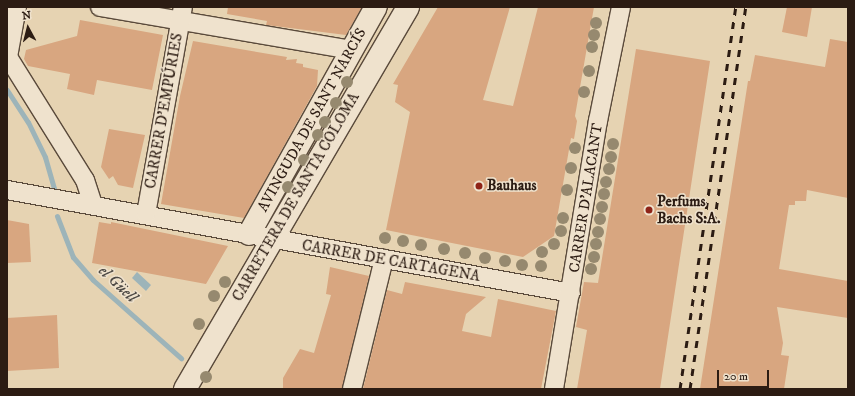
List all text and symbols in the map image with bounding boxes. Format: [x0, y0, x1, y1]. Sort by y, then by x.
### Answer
north arrow [8, 8, 48, 48]
text: N [21, 9, 32, 24]
street label: AVINGUDA DE SANT NARCÍS [254, 25, 370, 215]
street label: CARRER D'EMPÚRIES [141, 32, 187, 190]
street label: CARRETERA DE SANTA COLOMA [229, 89, 363, 305]
street label: CARRER D'ALACANT [565, 122, 607, 274]
place label: Bauhaus [487, 177, 537, 195]
marker: Bauhaus [474, 181, 484, 191]
place label: Perfums Bachs S.A. [657, 192, 720, 227]
marker: Perfums Bachs S.A. [644, 205, 654, 215]
street label: CARRER DE CARTAGENA [300, 236, 482, 286]
water label: el Güell [95, 261, 141, 307]
scale bar [719, 362, 771, 388]
text: 20 m [724, 369, 748, 384]

